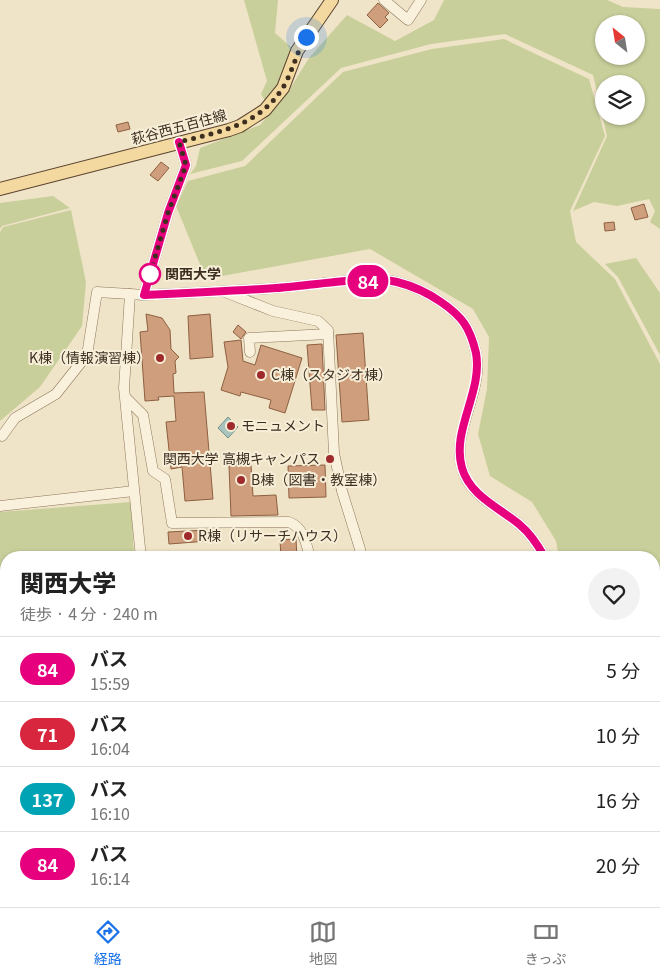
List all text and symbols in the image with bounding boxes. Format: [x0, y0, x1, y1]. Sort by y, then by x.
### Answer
north arrow [595, 15, 645, 65]
map controls [595, 15, 645, 125]
your location [294, 25, 319, 50]
button: layers [595, 75, 645, 125]
street label: 萩谷西五百住線 [129, 104, 229, 148]
marker: 関西大学 [139, 263, 161, 285]
place label: 関西大学 [165, 263, 221, 283]
line badge: 84 [346, 265, 390, 297]
text: 84 [357, 268, 379, 294]
place label: K棟（情報演習棟） [29, 347, 150, 367]
marker: K棟（情報演習棟） [154, 352, 166, 364]
place label: C棟（スタジオ棟） [271, 364, 392, 384]
marker: C棟（スタジオ棟） [255, 369, 267, 381]
place label: モニュメント [241, 415, 325, 435]
marker: モニュメント [225, 420, 237, 432]
place label: 関西大学 高槻キャンパス [163, 448, 320, 468]
marker: 関西大学 高槻キャンパス [324, 453, 336, 465]
place label: B棟（図書・教室棟） [251, 469, 386, 489]
marker: B棟（図書・教室棟） [235, 474, 247, 486]
place label: R棟（リサーチハウス） [198, 525, 347, 545]
marker: R棟（リサーチハウス） [182, 530, 194, 542]
text: 関西大学 [20, 564, 116, 599]
button: heart [588, 568, 640, 620]
text: 徒歩 · 4 分 · 240 m [20, 601, 158, 625]
text: バス [90, 644, 128, 671]
text: 84 [37, 656, 58, 682]
text: 5 分 [606, 656, 640, 683]
text: 15:59 [90, 671, 130, 695]
text: バス [90, 709, 128, 736]
text: 71 [37, 721, 58, 747]
text: 10 分 [596, 721, 640, 748]
text: 16:04 [90, 736, 130, 760]
text: バス [90, 774, 128, 801]
text: 137 [32, 786, 63, 812]
text: 16 分 [596, 786, 640, 813]
text: 16:10 [90, 801, 130, 825]
text: バス [90, 839, 128, 866]
text: 84 [37, 851, 58, 877]
text: 20 分 [596, 851, 640, 878]
text: 16:14 [90, 866, 130, 890]
tab: 経路 [94, 918, 122, 968]
tab: 地図 [309, 918, 337, 968]
tab: きっぷ [525, 918, 566, 968]

